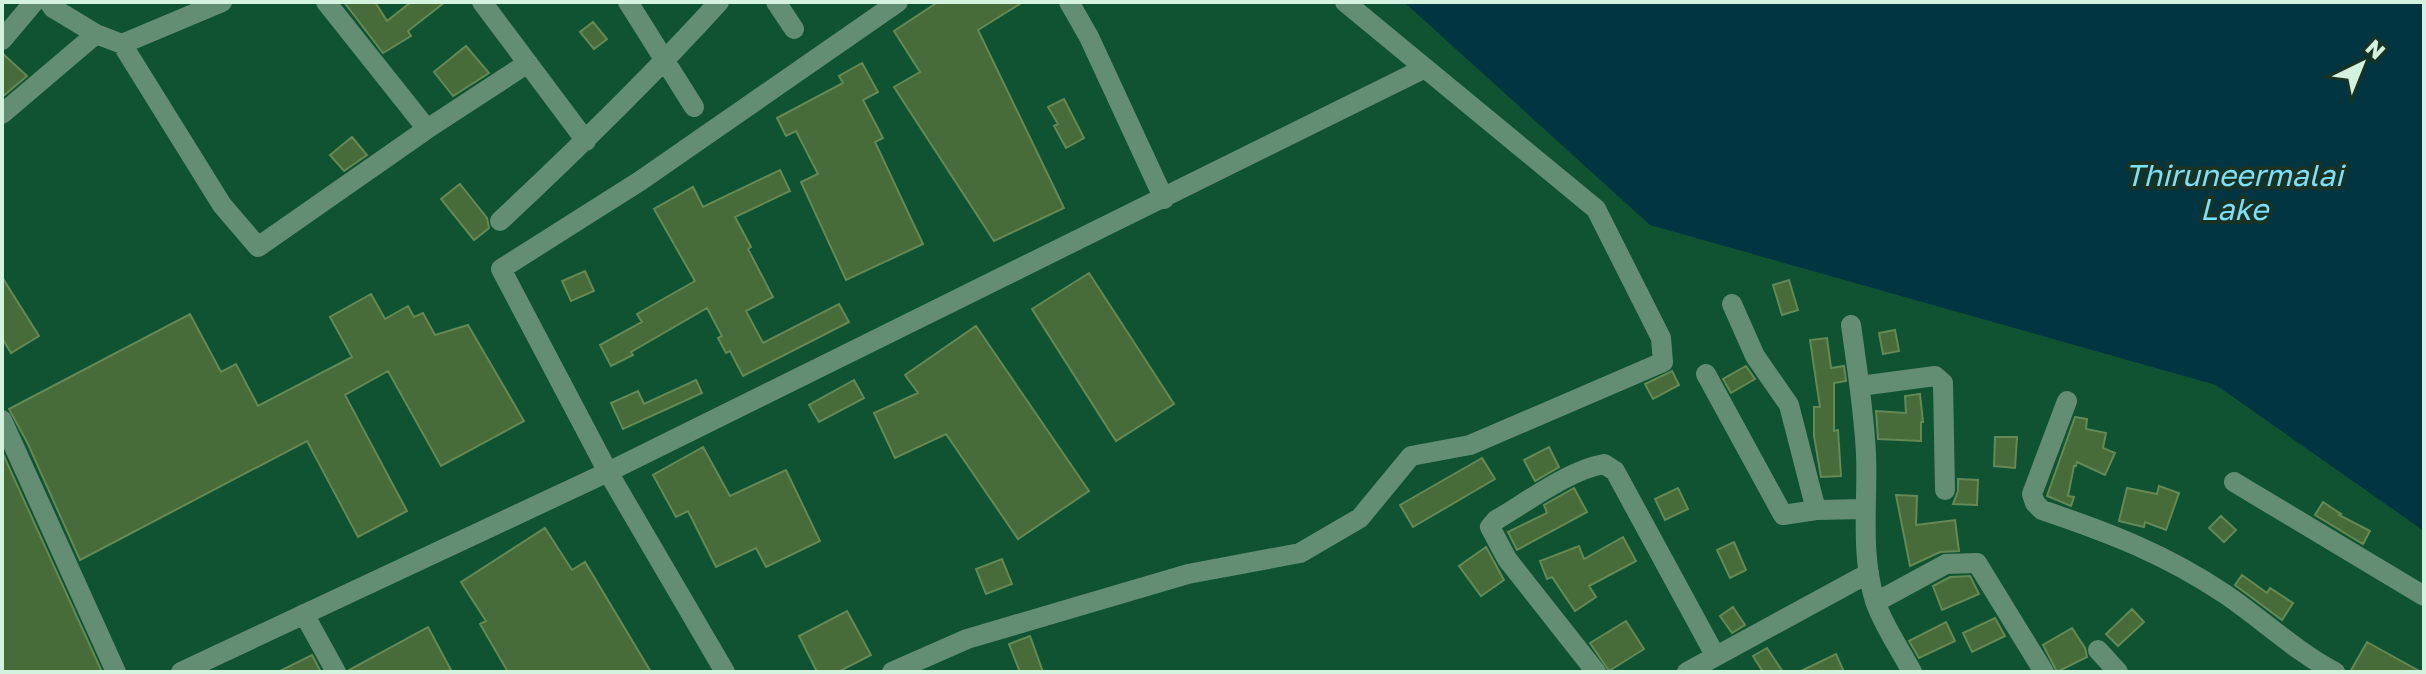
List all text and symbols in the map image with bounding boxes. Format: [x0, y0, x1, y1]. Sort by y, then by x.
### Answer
north arrow [2322, 24, 2402, 104]
text: N [2361, 33, 2391, 65]
water label: Thiruneermalai Lake [2125, 157, 2346, 227]

